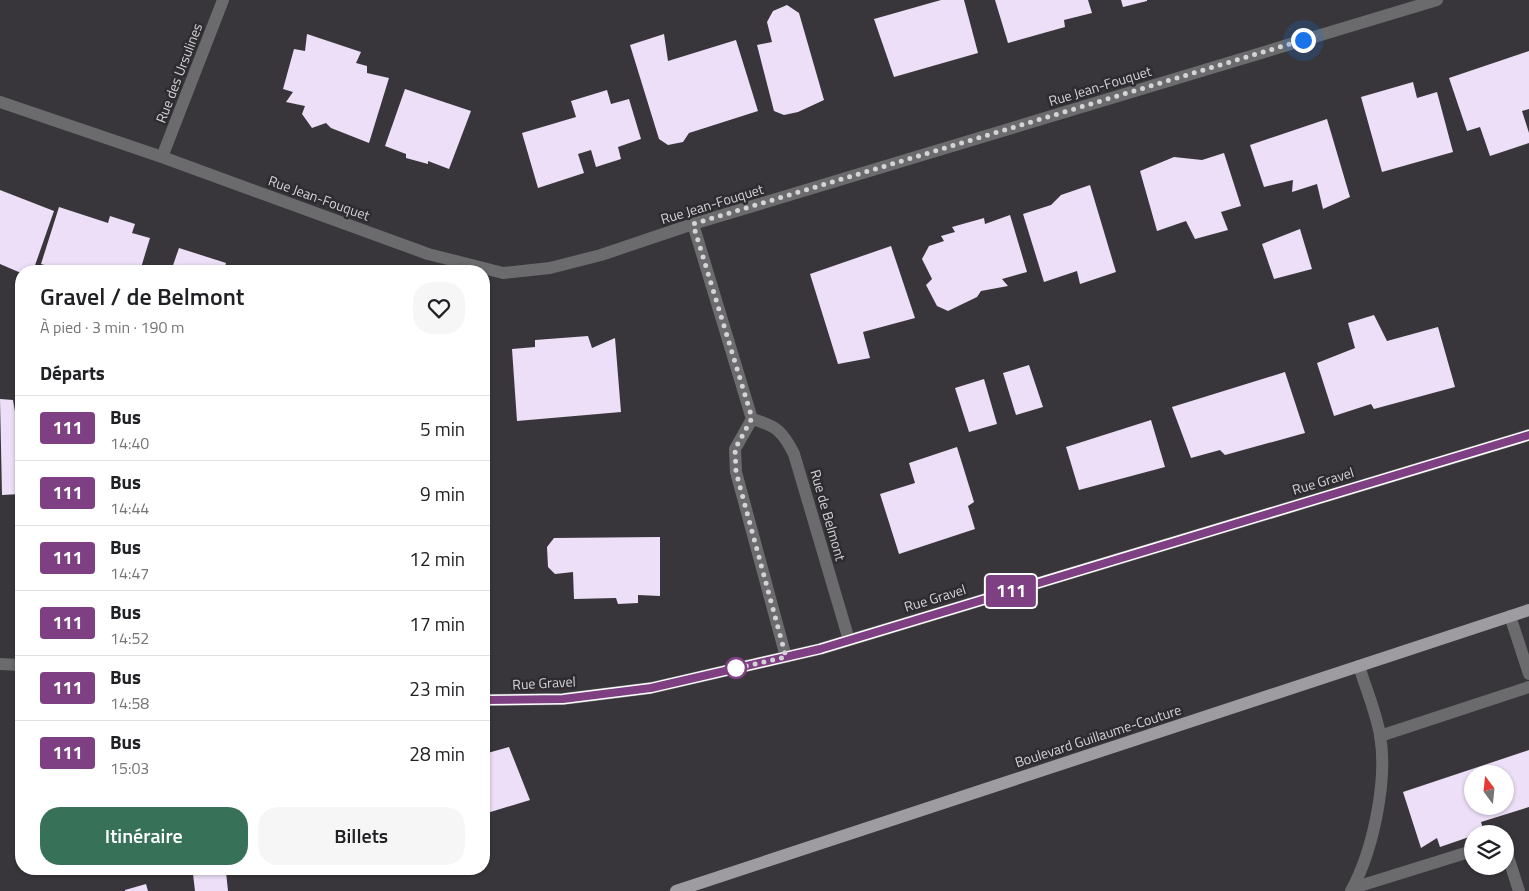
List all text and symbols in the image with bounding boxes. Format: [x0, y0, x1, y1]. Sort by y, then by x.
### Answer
street label: Rue des Ursulines [150, 20, 207, 126]
your location [1291, 28, 1316, 53]
street label: Rue Jean-Fouquet [1046, 60, 1154, 111]
street label: Rue Jean-Fouquet [266, 169, 373, 226]
street label: Rue Jean-Fouquet [658, 178, 766, 229]
text: Gravel / de Belmont [40, 278, 244, 314]
button: heart [413, 282, 465, 334]
text: À pied · 3 min · 190 m [40, 315, 184, 339]
text: Départs [40, 358, 105, 387]
text: Bus [110, 402, 141, 431]
text: 111 [52, 414, 83, 441]
text: 5 min [420, 414, 465, 443]
text: 14:40 [110, 431, 149, 455]
street label: Rue Gravel [1289, 461, 1356, 500]
text: Bus [110, 467, 141, 496]
street label: Rue de Belmont [805, 467, 852, 563]
text: 111 [52, 479, 83, 506]
text: 9 min [420, 479, 465, 508]
text: 14:44 [110, 496, 149, 520]
text: Bus [110, 532, 141, 561]
text: 111 [52, 544, 83, 571]
text: 12 min [409, 544, 465, 573]
text: 14:47 [110, 561, 149, 585]
line badge: 111 [982, 575, 1040, 607]
text: 111 [996, 577, 1026, 604]
street label: Rue Gravel [901, 578, 968, 617]
text: Bus [110, 597, 141, 626]
text: 111 [52, 609, 83, 636]
text: 17 min [409, 609, 465, 638]
text: 14:52 [110, 626, 149, 650]
unlabelled marker [725, 657, 747, 679]
text: Bus [110, 662, 141, 691]
street label: Rue Gravel [512, 670, 576, 695]
text: 111 [52, 674, 83, 701]
text: 23 min [409, 674, 465, 703]
text: 14:58 [110, 691, 149, 715]
street label: Boulevard Guillaume-Couture [1012, 699, 1184, 772]
text: Bus [110, 727, 141, 756]
text: 111 [52, 739, 83, 766]
text: 28 min [409, 739, 465, 768]
text: 15:03 [110, 756, 149, 780]
north arrow [1464, 765, 1514, 815]
map controls [1464, 765, 1514, 875]
button: Itinéraire [40, 807, 248, 865]
button: Billets [258, 807, 465, 865]
button: layers [1464, 825, 1514, 875]

